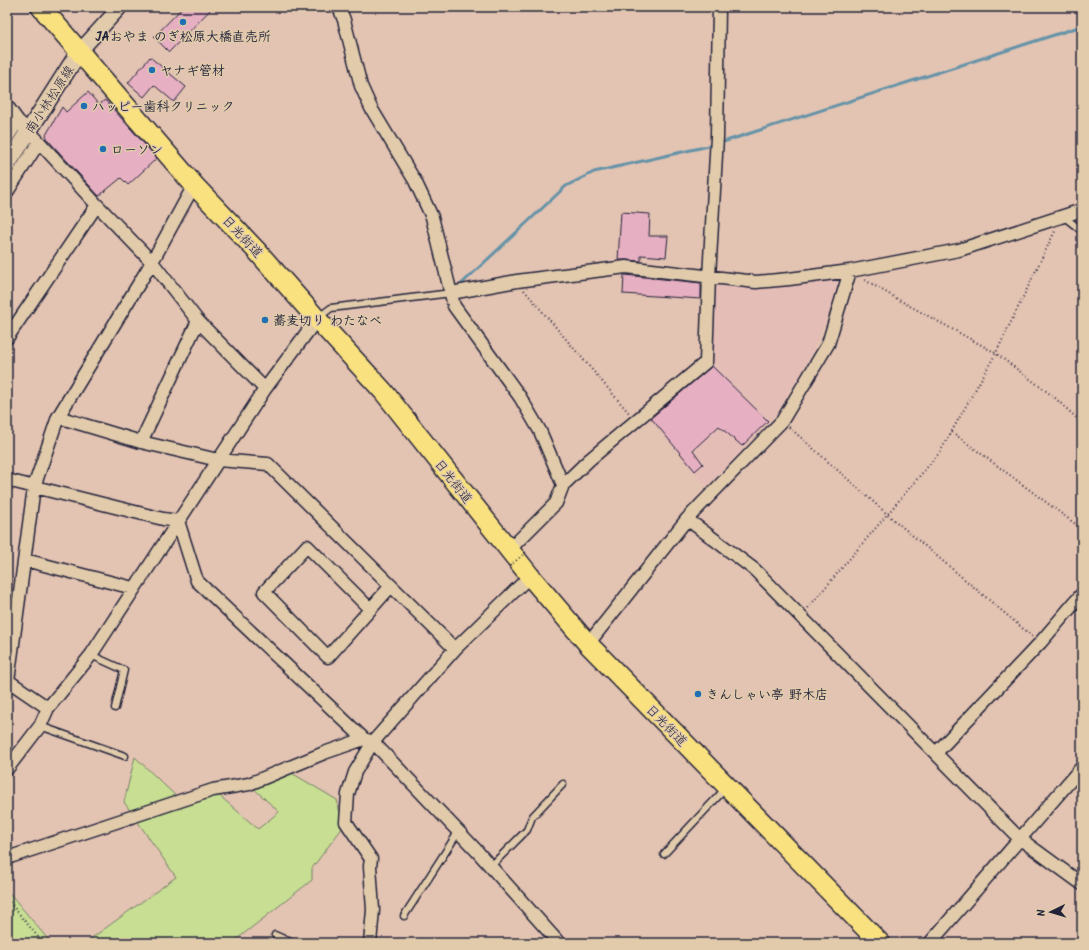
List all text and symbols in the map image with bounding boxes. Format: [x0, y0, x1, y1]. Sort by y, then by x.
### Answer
marker: JAおやま のぎ松原大橋直売所 [178, 17, 188, 27]
place label: JAおやま のぎ松原大橋直売所 [95, 27, 271, 48]
street label: 南小林松原線 [20, 61, 81, 138]
place label: ヤナギ管材 [160, 61, 225, 82]
marker: ヤナギ管材 [147, 65, 157, 75]
place label: ハッピー歯科クリニック [92, 97, 234, 118]
marker: ハッピー歯科クリニック [79, 101, 89, 111]
place label: ローソン [111, 140, 163, 161]
marker: ローソン [98, 144, 108, 154]
street label: 日光街道 [216, 211, 267, 263]
place label: 蕎麦切り わたなべ [273, 311, 382, 332]
marker: 蕎麦切り わたなべ [260, 315, 270, 325]
street label: 日光街道 [429, 455, 477, 509]
place label: きんしゃい亭 野木店 [706, 685, 828, 706]
marker: きんしゃい亭 野木店 [693, 689, 703, 699]
street label: 日光街道 [640, 700, 692, 752]
north arrow [1031, 892, 1071, 932]
text: N [1033, 908, 1051, 917]

